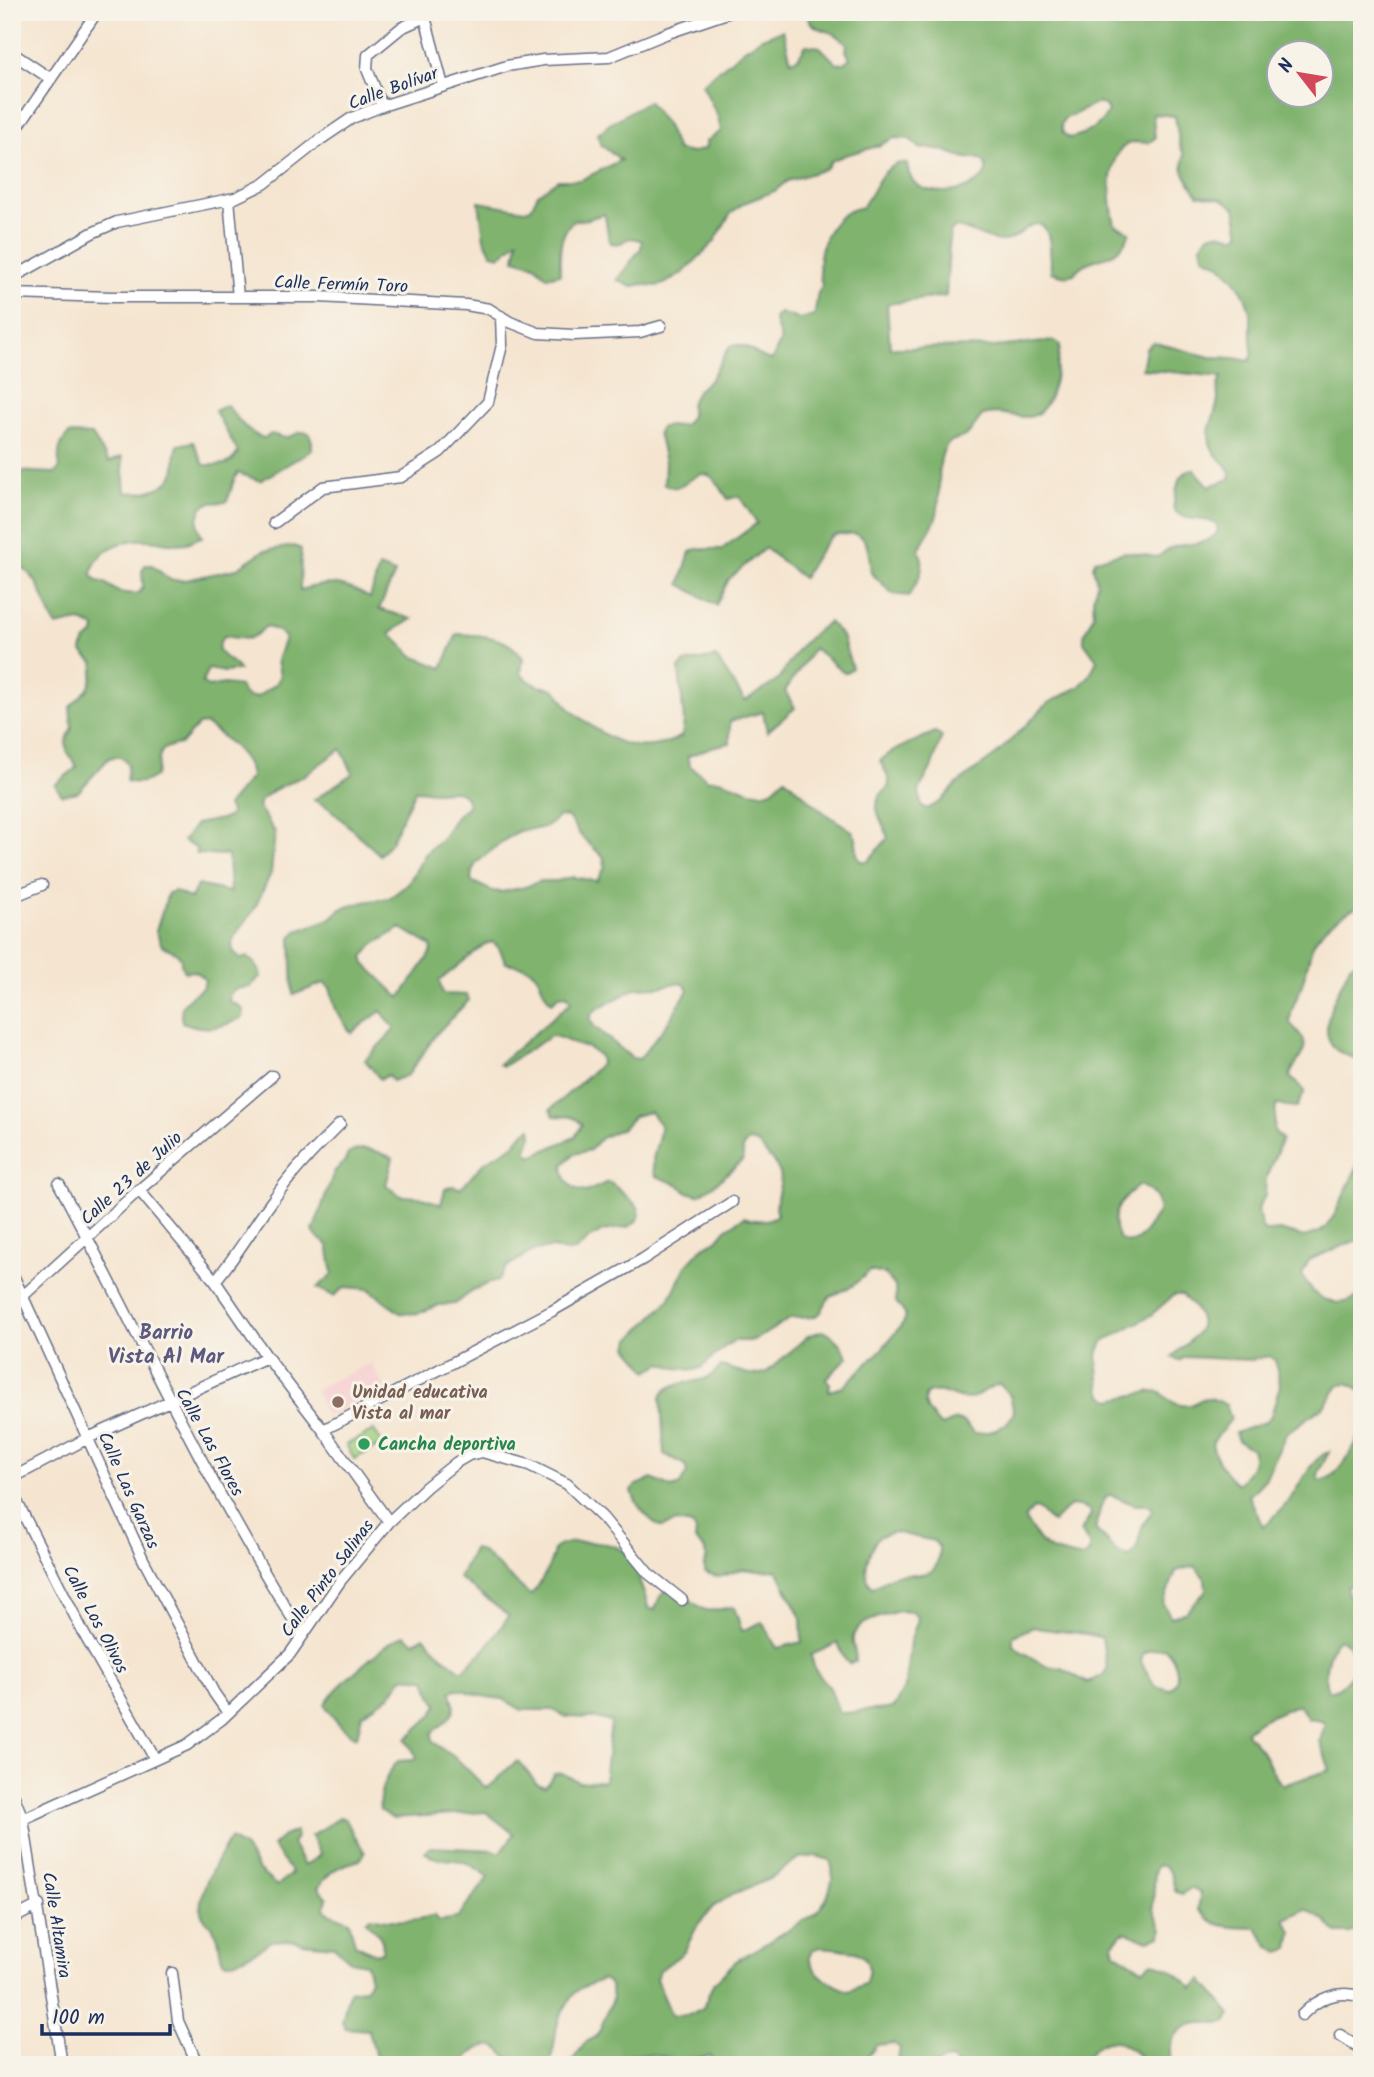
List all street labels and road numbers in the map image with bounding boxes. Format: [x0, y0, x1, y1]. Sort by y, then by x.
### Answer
street label: Calle Bolívar [345, 59, 443, 119]
street label: Calle Fermín Toro [273, 269, 408, 302]
street label: Calle 23 de Julio [74, 1125, 190, 1233]
street label: Calle Las Flores [167, 1383, 251, 1503]
street label: Calle Las Garzas [89, 1427, 167, 1554]
street label: Calle Pinto Salinas [274, 1513, 383, 1644]
street label: Calle Los Olivos [54, 1560, 136, 1679]
street label: Calle Altamira [33, 1870, 78, 1980]

